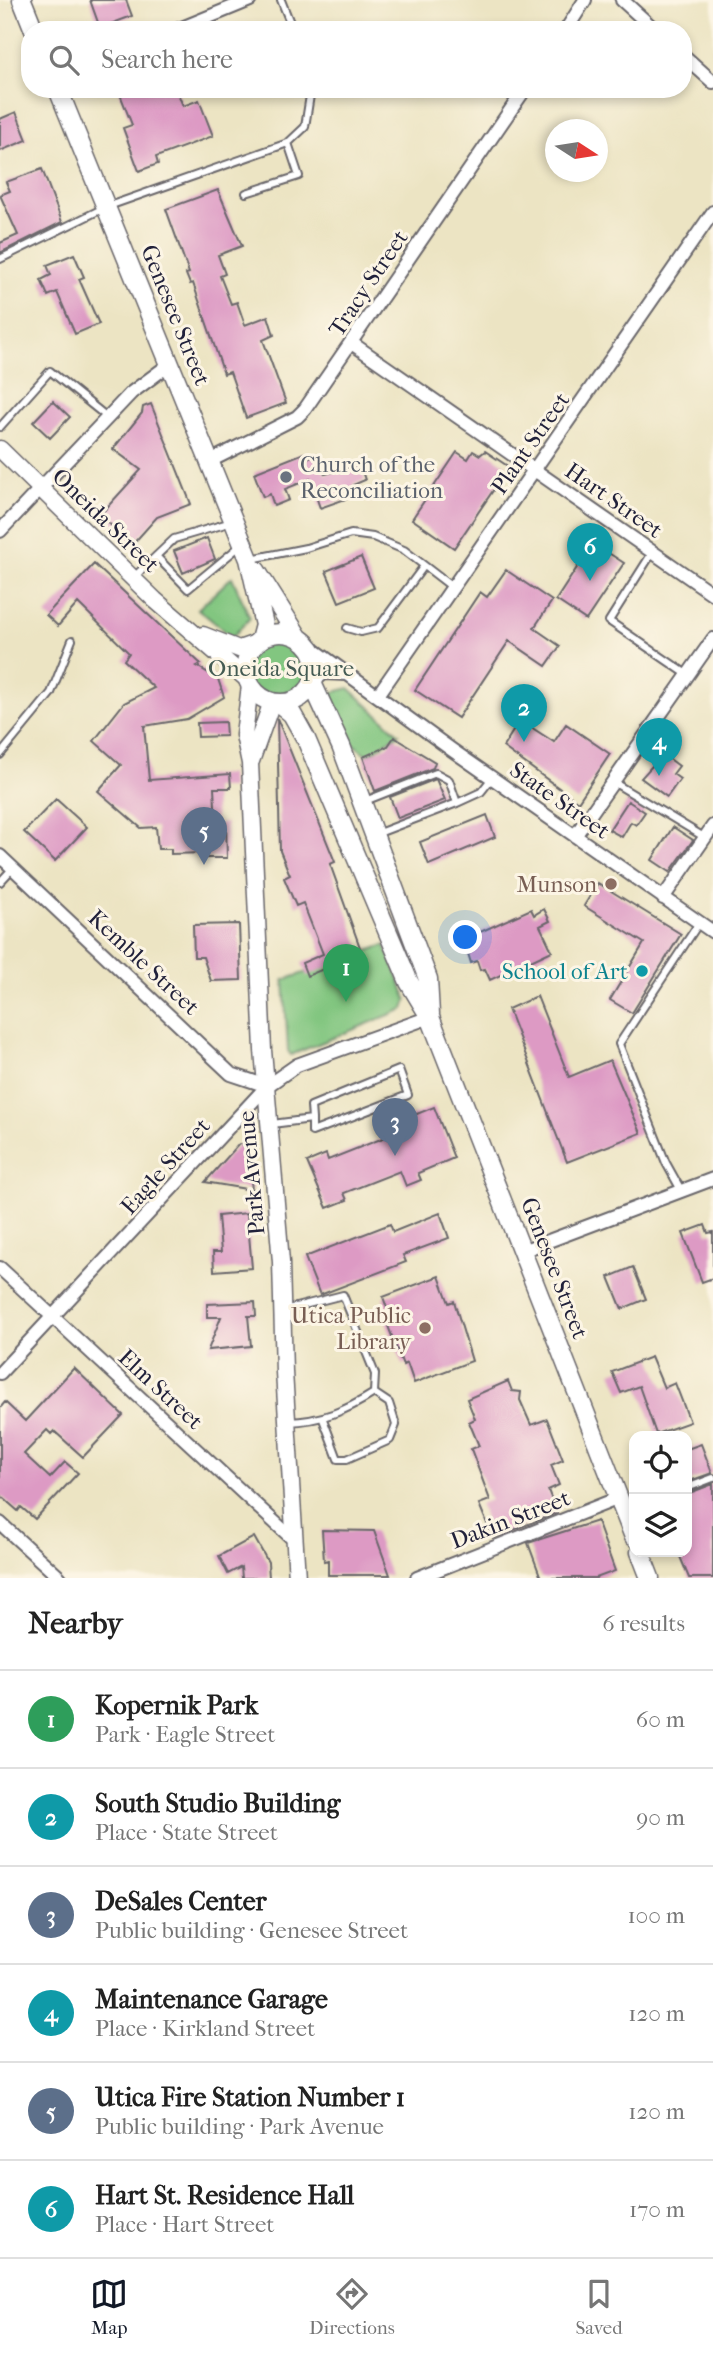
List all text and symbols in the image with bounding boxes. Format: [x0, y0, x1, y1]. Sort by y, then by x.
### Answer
search box [21, 21, 692, 98]
icon: search [45, 41, 83, 79]
text: Search here [101, 44, 233, 75]
north arrow [545, 119, 608, 182]
street label: Tracy Street [323, 225, 414, 342]
street label: Genesee Street [135, 241, 216, 389]
street label: Plant Street [486, 387, 575, 499]
place label: Church of the Reconciliation [300, 451, 444, 504]
street label: Hart Street [560, 457, 668, 544]
street label: Oneida Street [47, 463, 165, 578]
marker: Church of the Reconciliation [278, 469, 294, 485]
pin: 6 [567, 523, 613, 581]
park label: Oneida Square [208, 655, 354, 682]
pin: 2 [501, 684, 547, 742]
pin: 4 [636, 718, 682, 776]
street label: State Street [504, 756, 615, 845]
pin: 5 [181, 807, 227, 865]
place label: Munson [516, 871, 598, 898]
marker: Munson [603, 876, 619, 892]
street label: Kemble Street [83, 904, 205, 1021]
your location [448, 920, 482, 954]
pin: 1 [323, 944, 369, 1002]
place label: School of Art [502, 958, 628, 985]
marker: School of Art [634, 963, 650, 979]
pin: 3 [372, 1098, 418, 1156]
street label: Park Avenue [233, 1110, 270, 1236]
street label: Eagle Street [115, 1113, 216, 1220]
street label: Genesee Street [515, 1194, 594, 1343]
place label: Utica Public Library [291, 1302, 412, 1355]
marker: Utica Public Library [417, 1320, 433, 1336]
street label: Elm Street [113, 1344, 208, 1435]
map controls [629, 1431, 692, 1557]
button: locate [629, 1431, 692, 1494]
street label: Dakin Street [447, 1484, 574, 1555]
button: layers [629, 1494, 692, 1557]
text: Nearby [28, 1606, 123, 1641]
text: 6 results [602, 1610, 685, 1637]
text: Kopernik Park [95, 1690, 258, 1721]
text: 1 [47, 1706, 55, 1733]
text: 60 m [636, 1706, 685, 1733]
text: Park · Eagle Street [95, 1721, 275, 1748]
text: South Studio Building [95, 1788, 340, 1819]
text: 2 [45, 1804, 57, 1831]
text: 90 m [636, 1804, 685, 1831]
text: Place · State Street [95, 1819, 278, 1846]
text: DeSales Center [95, 1886, 267, 1917]
text: 3 [46, 1902, 56, 1929]
text: 100 m [627, 1902, 685, 1929]
text: Public building · Genesee Street [95, 1917, 408, 1944]
text: Maintenance Garage [95, 1984, 328, 2015]
text: 4 [44, 2000, 58, 2027]
text: 120 m [628, 2000, 685, 2027]
text: Place · Kirkland Street [95, 2015, 315, 2042]
text: Utica Fire Station Number 1 [95, 2082, 405, 2113]
text: 5 [46, 2098, 56, 2125]
text: 120 m [628, 2098, 685, 2125]
text: Public building · Park Avenue [95, 2113, 384, 2140]
text: Hart St. Residence Hall [95, 2180, 354, 2211]
text: 6 [45, 2196, 57, 2223]
text: 170 m [629, 2196, 685, 2223]
text: Place · Hart Street [95, 2211, 274, 2238]
tab: Map [90, 2275, 128, 2339]
tab: Directions [309, 2275, 395, 2339]
tab: Saved [575, 2275, 623, 2339]

